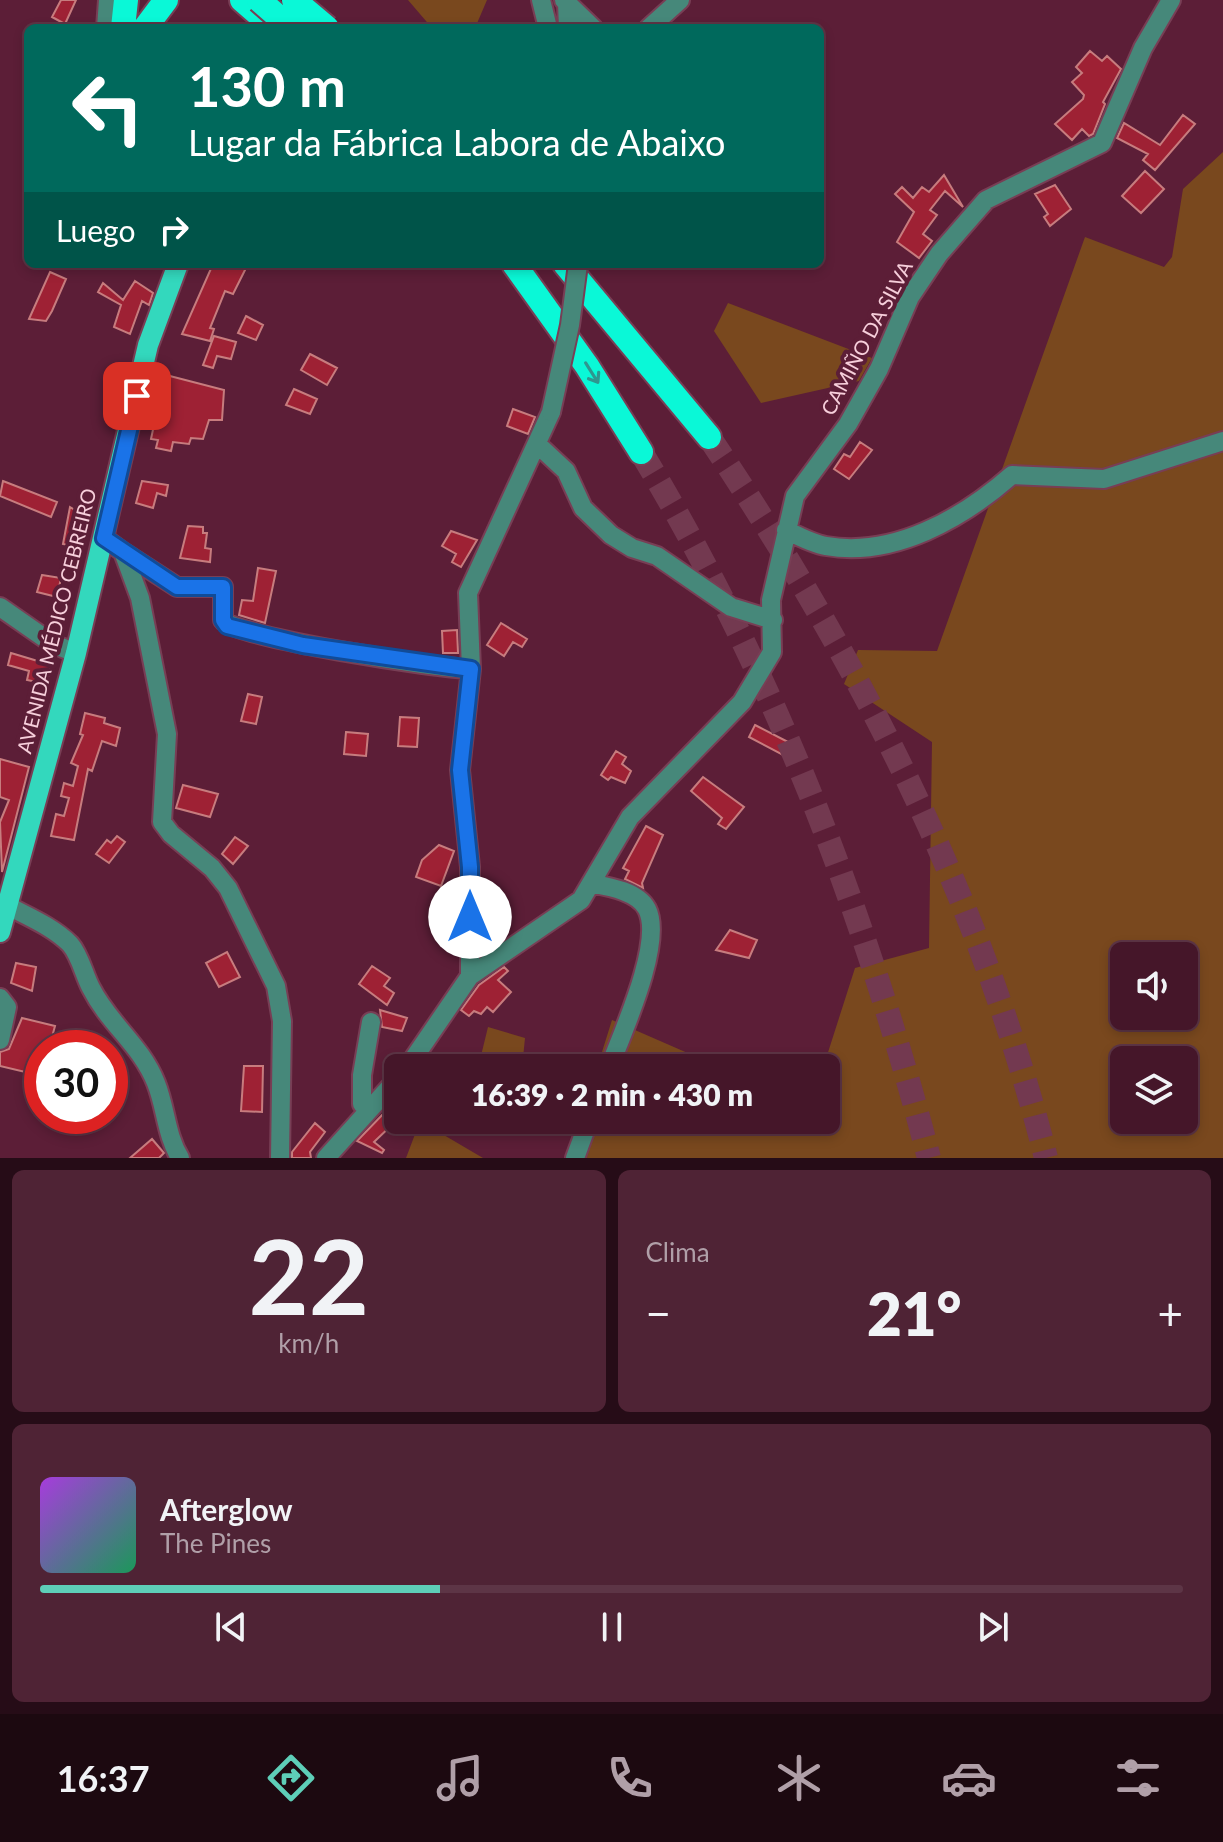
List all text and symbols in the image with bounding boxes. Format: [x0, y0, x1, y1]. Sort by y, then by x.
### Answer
text: 130 m [188, 52, 346, 119]
icon: left [56, 56, 160, 160]
text: Lugar da Fábrica Labora de Abaixo [188, 120, 725, 164]
icon: right [152, 208, 196, 252]
text: Luego [56, 212, 136, 248]
street label: CAMIÑO DA SILVA [815, 256, 917, 419]
one-way arrow [584, 361, 600, 384]
pin [103, 362, 171, 430]
icon: arrive [115, 374, 159, 418]
street label: AVENIDA MÉDICO CEBREIRO [11, 486, 101, 756]
position arrow [428, 875, 512, 959]
map controls [1110, 942, 1198, 1134]
button: sound [1110, 942, 1198, 1030]
speed limit sign: 30 [24, 1030, 128, 1134]
button: layers [1110, 1046, 1198, 1134]
text: 16:39 · 2 min · 430 m [471, 1076, 753, 1112]
text: 22 [248, 1212, 369, 1337]
text: Clima [646, 1236, 710, 1268]
text: 21° [867, 1277, 962, 1349]
text: − [646, 1287, 671, 1339]
text: + [1157, 1287, 1183, 1339]
text: km/h [278, 1327, 339, 1359]
text: Afterglow [160, 1491, 293, 1527]
text: The Pines [160, 1527, 271, 1559]
icon: previous [209, 1605, 253, 1649]
icon: pause [590, 1605, 634, 1649]
icon: next [971, 1605, 1015, 1649]
icon: directions [263, 1750, 319, 1806]
icon: music [432, 1750, 488, 1806]
icon: phone [602, 1750, 658, 1806]
icon: climate [771, 1750, 827, 1806]
icon: car [941, 1750, 997, 1806]
icon: filters [1110, 1750, 1166, 1806]
text: 16:37 [57, 1756, 150, 1800]

